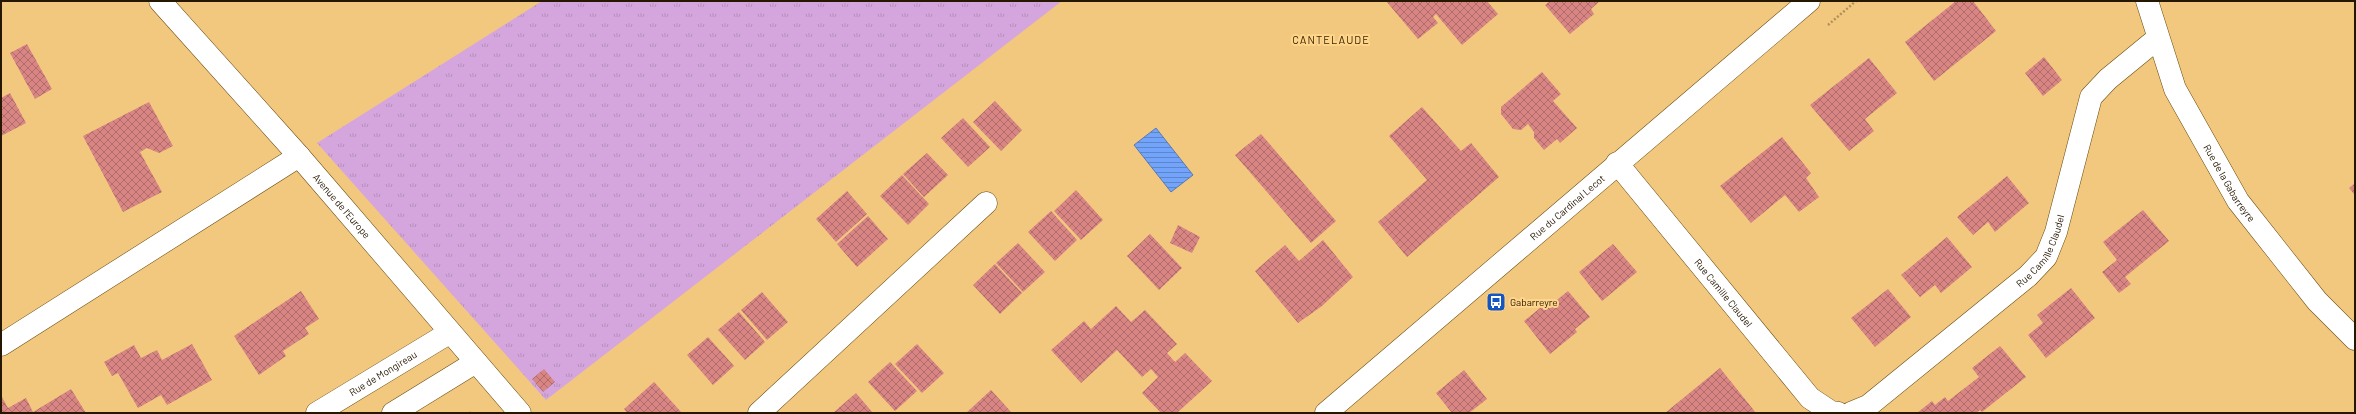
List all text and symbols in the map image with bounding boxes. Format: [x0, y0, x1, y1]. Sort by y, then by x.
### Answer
district label: CANTELAUDE [1292, 33, 1370, 46]
street label: Rue de la Gabarreyre [2201, 142, 2258, 224]
street label: Avenue de l'Europe [311, 171, 373, 241]
street label: Rue du Cardinal Lecot [1527, 172, 1607, 243]
street label: Rue Camille Claudel [2013, 213, 2066, 289]
street label: Rue Camille Claudel [1692, 256, 1755, 329]
bus stop icon: Gabarreyre [1485, 291, 1507, 313]
place label: Gabarreyre [1510, 296, 1558, 308]
street label: Rue de Mongireau [347, 348, 419, 398]

